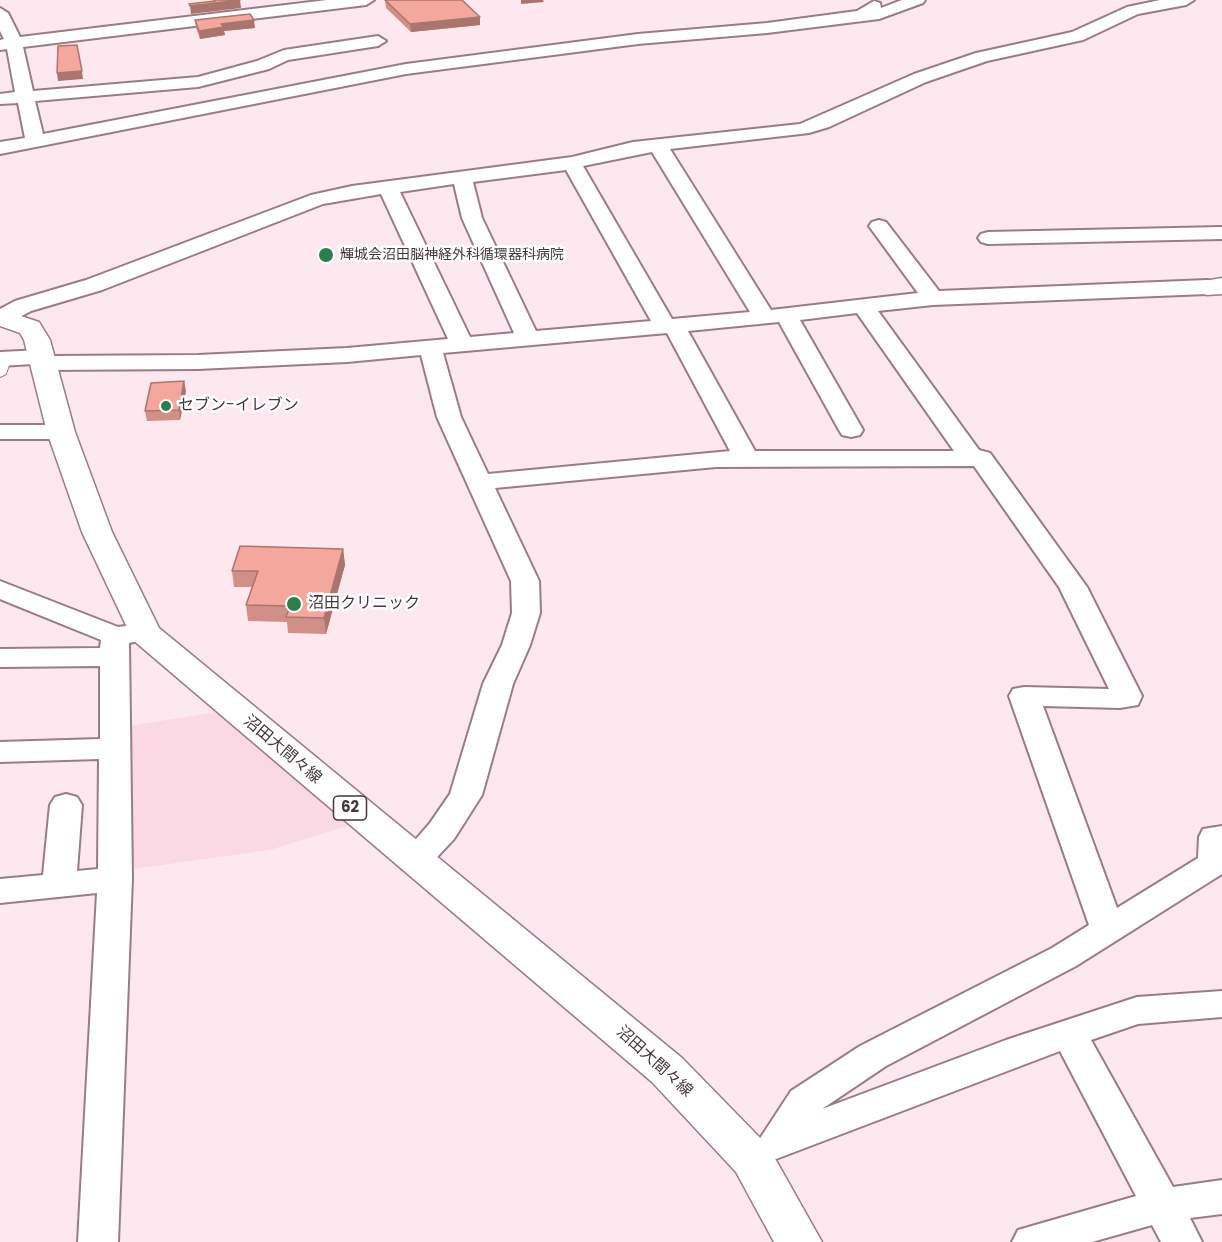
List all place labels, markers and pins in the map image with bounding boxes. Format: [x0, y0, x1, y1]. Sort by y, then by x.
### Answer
marker: 輝城会沼田脳神経外科循環器科病院 [317, 246, 335, 264]
place label: 輝城会沼田脳神経外科循環器科病院 [340, 247, 564, 263]
place label: セブン-イレブン [178, 396, 299, 416]
marker: セブン-イレブン [159, 399, 173, 413]
place label: 沼田クリニック [308, 594, 420, 614]
marker: 沼田クリニック [285, 595, 303, 613]

